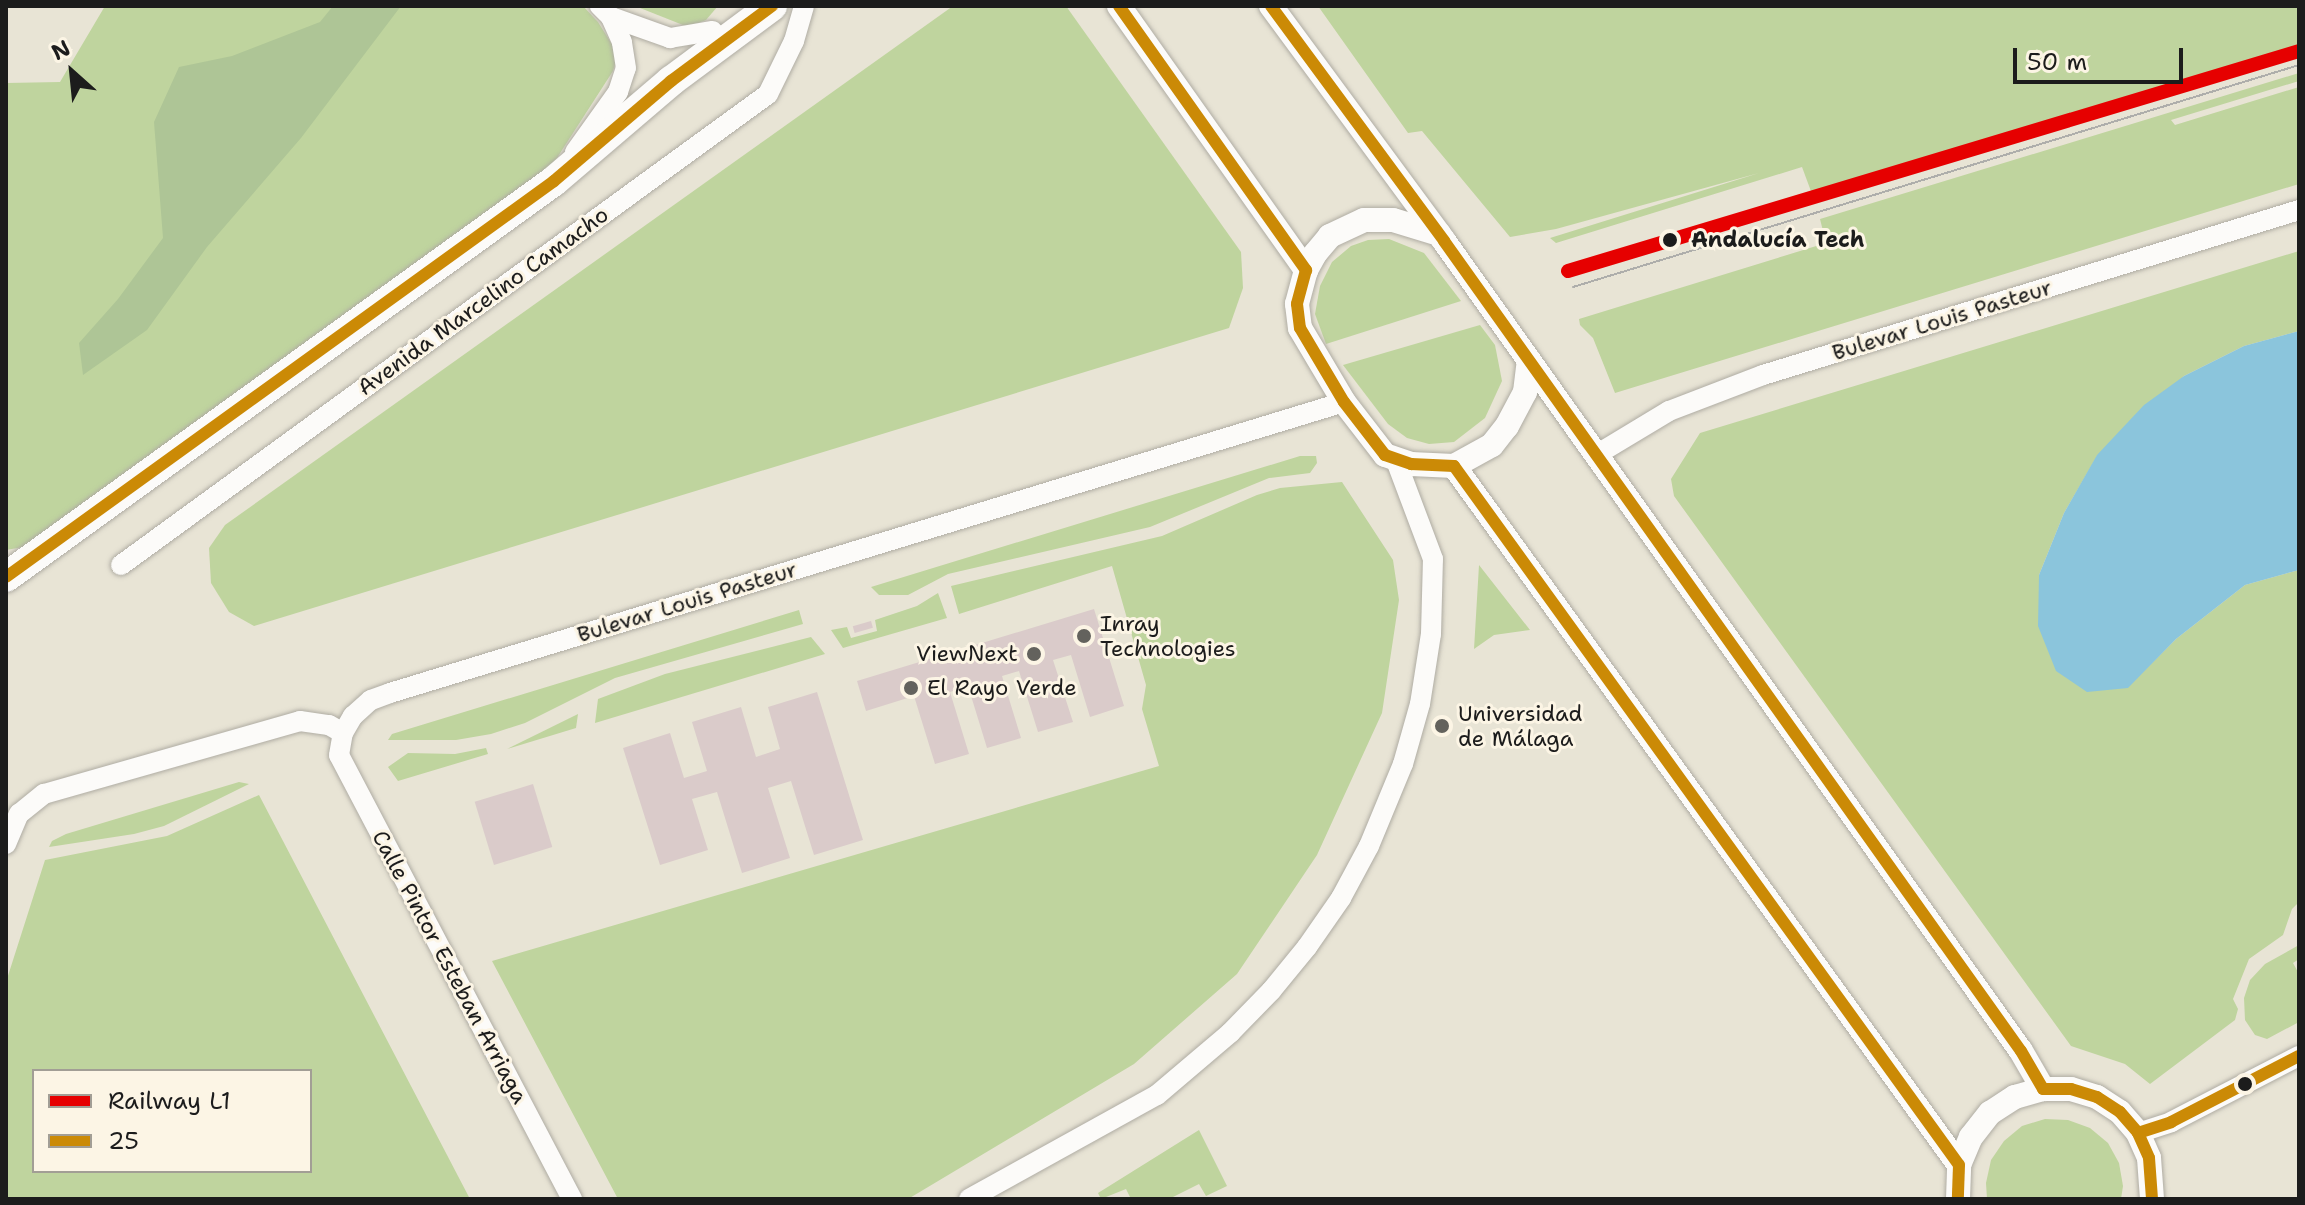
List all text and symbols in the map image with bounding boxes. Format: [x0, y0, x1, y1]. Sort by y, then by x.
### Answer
north arrow [32, 32, 112, 112]
scale bar [2017, 32, 2187, 82]
text: N [47, 33, 75, 67]
text: 50 m [2027, 46, 2087, 78]
street label: Avenida Marcelino Camacho [352, 201, 614, 401]
marker: Andalucía Tech [1656, 226, 1684, 254]
place label: Andalucía Tech [1691, 227, 1865, 253]
street label: Bulevar Louis Pasteur [1829, 274, 2055, 366]
street label: Bulevar Louis Pasteur [574, 556, 800, 648]
place label: Inray Technologies [1100, 610, 1236, 662]
marker: Inray Technologies [1075, 627, 1093, 645]
place label: ViewNext [916, 641, 1018, 667]
marker: ViewNext [1025, 645, 1043, 663]
place label: El Rayo Verde [927, 675, 1077, 701]
marker: El Rayo Verde [902, 679, 920, 697]
place label: Universidad de Málaga [1458, 700, 1583, 752]
marker: Universidad de Málaga [1433, 717, 1451, 735]
street label: Calle Pintor Esteban Arriaga [367, 826, 533, 1108]
legend [32, 1069, 312, 1173]
unlabelled marker [2237, 1076, 2253, 1092]
text: Railway L1 [108, 1085, 231, 1117]
text: 25 [108, 1125, 139, 1157]

